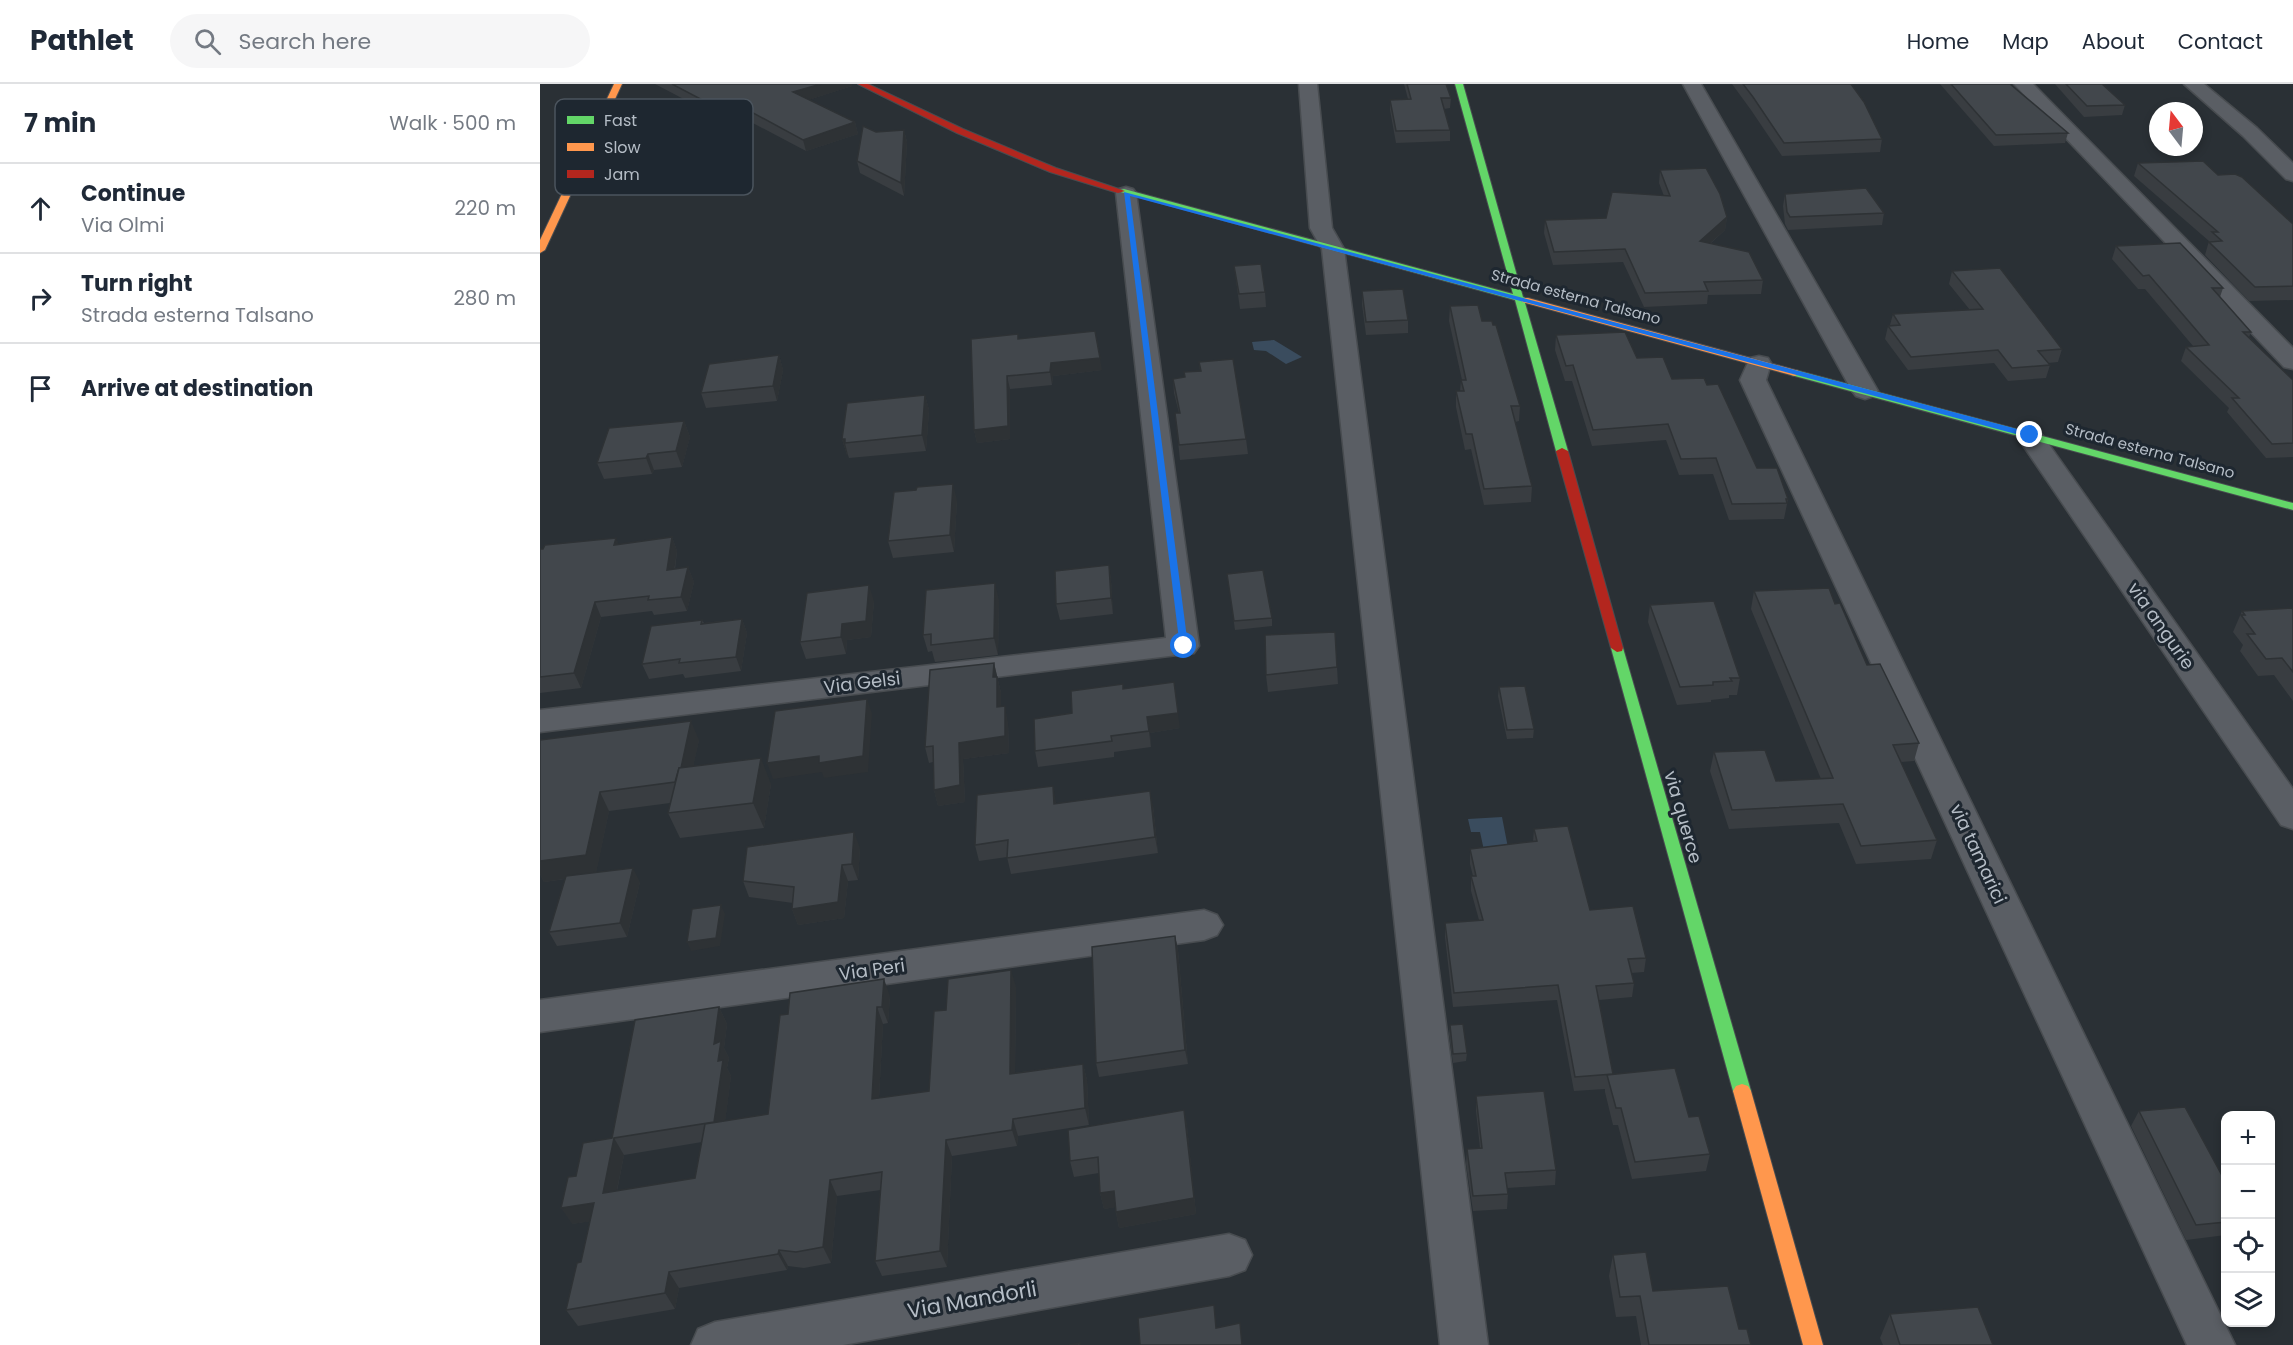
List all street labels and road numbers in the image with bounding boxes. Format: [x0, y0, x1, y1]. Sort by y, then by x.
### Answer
street label: Strada esterna Talsano [1489, 264, 1663, 329]
street label: Strada esterna Talsano [2063, 418, 2237, 483]
street label: via angurie [2122, 577, 2201, 674]
street label: Via Gelsi [822, 665, 902, 700]
street label: via querce [1658, 768, 1709, 866]
street label: via tamarici [1944, 800, 2012, 908]
street label: Via Peri [837, 953, 906, 986]
street label: Via Mandorli [905, 1274, 1039, 1325]

